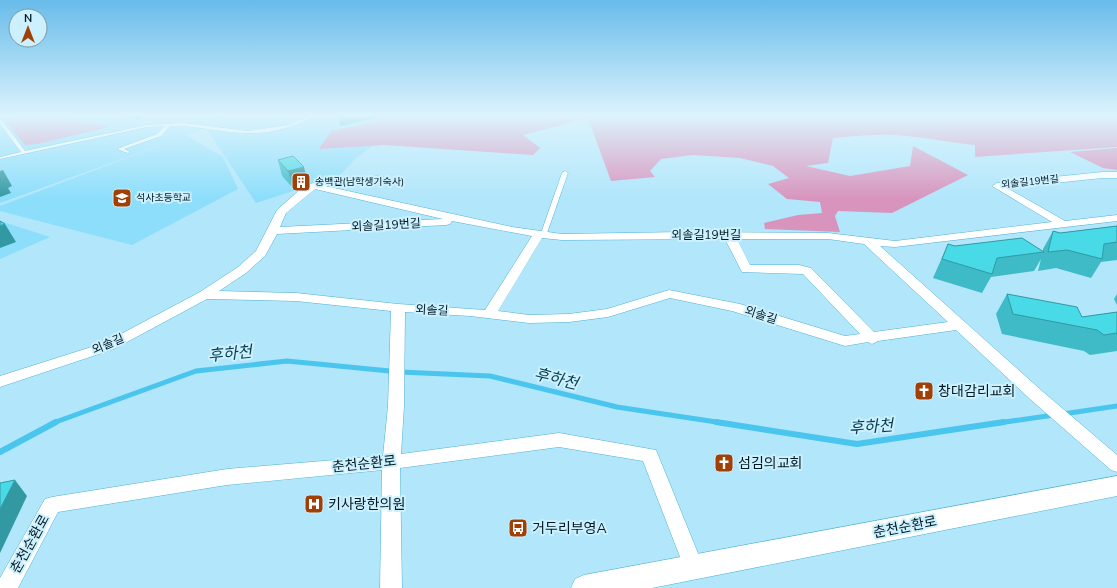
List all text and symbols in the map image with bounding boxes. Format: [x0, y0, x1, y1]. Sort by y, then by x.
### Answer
north arrow [8, 8, 48, 48]
text: N [24, 11, 32, 26]
building icon: 송백관(남학생기숙사) [290, 171, 312, 193]
street label: 외솔길19번길 [1000, 172, 1060, 192]
place label: 송백관(남학생기숙사) [315, 175, 404, 189]
school or university icon: 석사초등학교 [111, 187, 133, 209]
place label: 석사초등학교 [136, 191, 191, 205]
street label: 외솔길19번길 [351, 215, 421, 235]
street label: 외솔길19번길 [671, 227, 741, 243]
street label: 외솔길 [415, 301, 449, 319]
street label: 외솔길 [743, 302, 779, 328]
street label: 외솔길 [90, 330, 126, 358]
water label: 후하천 [207, 341, 255, 367]
water label: 후하천 [532, 363, 582, 396]
church icon: 창대감리교회 [913, 380, 935, 402]
place label: 창대감리교회 [938, 382, 1015, 401]
water label: 후하천 [848, 414, 896, 440]
street label: 춘천순환로 [331, 451, 397, 477]
church icon: 섬김의교회 [713, 452, 735, 474]
place label: 섬김의교회 [738, 454, 802, 473]
hospital icon: 키사랑한의원 [303, 493, 325, 515]
place label: 키사랑한의원 [328, 495, 405, 514]
street label: 춘천순환로 [6, 511, 54, 577]
street label: 춘천순환로 [872, 512, 939, 542]
bus stop icon: 거두리부영A [507, 517, 529, 539]
place label: 거두리부영A [532, 519, 607, 538]

